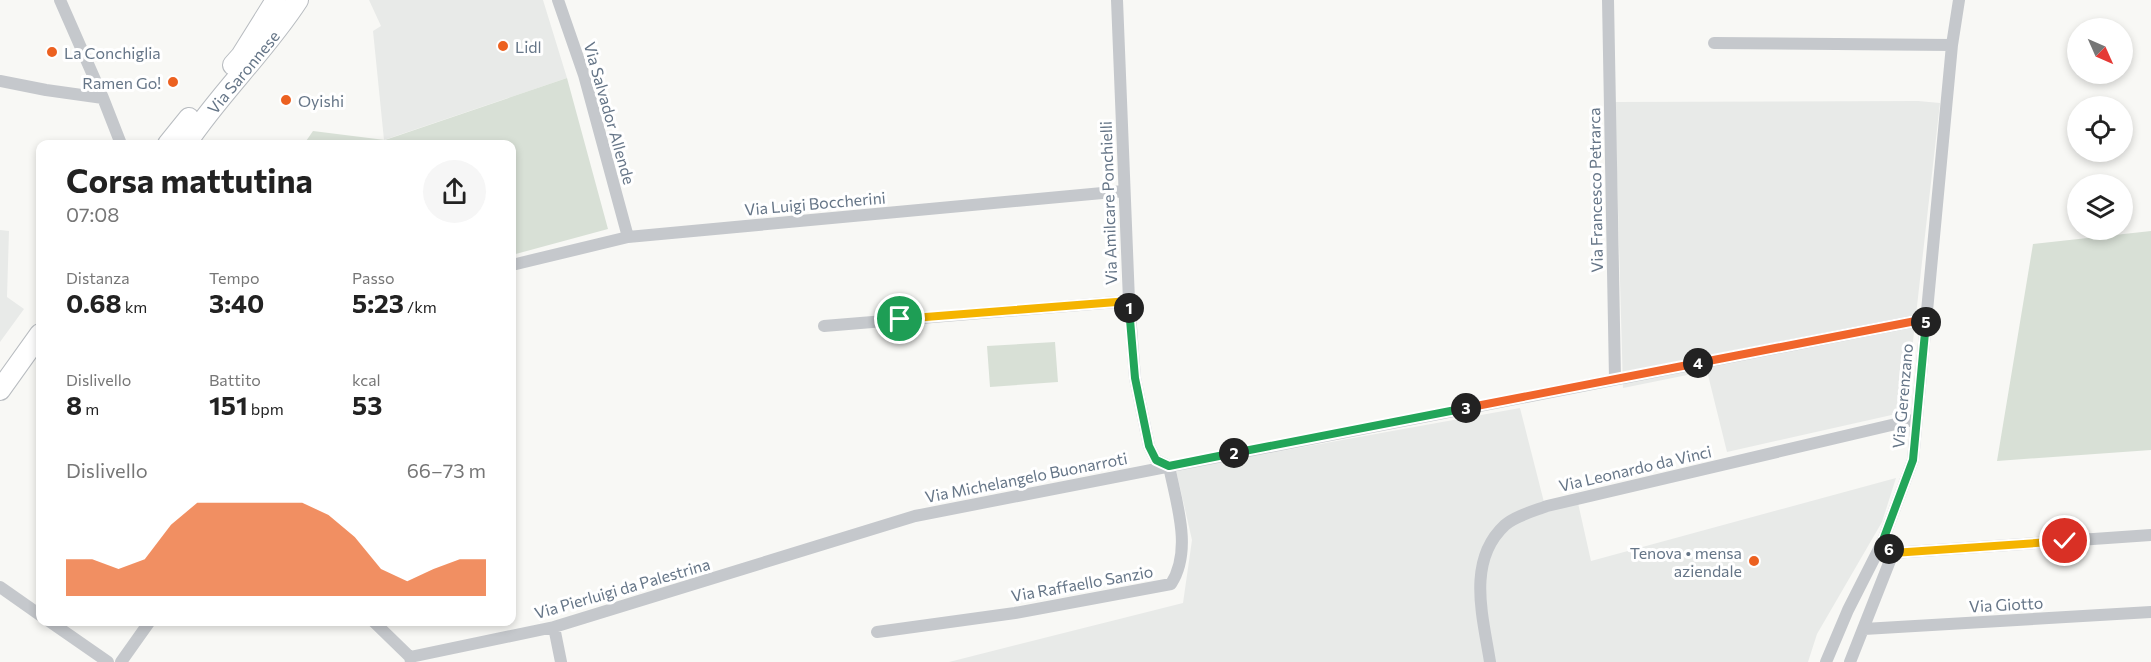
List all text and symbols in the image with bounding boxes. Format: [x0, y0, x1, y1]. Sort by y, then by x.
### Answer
north arrow [2067, 18, 2133, 84]
map controls [2067, 18, 2133, 240]
street label: Via Saronnese [203, 26, 283, 117]
place label: Lidl [515, 37, 542, 56]
marker: Lidl [496, 39, 510, 53]
street label: Via Salvador Allende [581, 39, 639, 187]
place label: La Conchiglia [64, 43, 161, 62]
marker: La Conchiglia [45, 45, 59, 59]
place label: Ramen Go! [82, 73, 161, 92]
marker: Ramen Go! [166, 75, 180, 89]
place label: Oyishi [298, 91, 344, 110]
marker: Oyishi [279, 93, 293, 107]
button: locate [2067, 96, 2133, 162]
street label: Via Francesco Petrarca [1584, 107, 1606, 273]
street label: Via Amilcare Ponchielli [1096, 121, 1120, 285]
text: Corsa mattutina [66, 159, 313, 200]
button: share [423, 160, 486, 223]
button: layers [2067, 174, 2133, 240]
street label: Via Luigi Boccherini [744, 187, 886, 219]
text: 07:08 [66, 202, 119, 226]
text: Distanza [66, 268, 130, 287]
text: Tempo [209, 268, 259, 287]
text: Passo [352, 268, 395, 287]
text: 0.68 [66, 287, 122, 318]
text: 3:40 [209, 287, 264, 318]
text: 5:23 [352, 287, 404, 318]
pin [874, 293, 925, 344]
pin: 1 [1114, 293, 1144, 323]
text: km [122, 297, 147, 316]
text: /km [404, 297, 437, 316]
text: 1 [1125, 298, 1133, 317]
icon: arrive [883, 302, 916, 335]
pin: 5 [1911, 307, 1941, 337]
text: 5 [1921, 312, 1931, 331]
street label: Via Gerenzano [1888, 343, 1916, 449]
pin: 4 [1683, 348, 1713, 378]
text: 4 [1693, 353, 1703, 372]
text: Dislivello [66, 370, 131, 389]
text: Battito [209, 370, 261, 389]
text: kcal [352, 370, 381, 389]
text: 8 [66, 389, 82, 420]
text: 151 [209, 389, 248, 420]
text: 53 [352, 389, 382, 420]
pin: 3 [1451, 393, 1481, 423]
text: 3 [1461, 398, 1471, 417]
text: m [82, 399, 99, 418]
text: bpm [248, 399, 284, 418]
pin: 2 [1219, 438, 1249, 468]
street label: Via Leonardo da Vinci [1557, 441, 1713, 495]
text: 2 [1229, 443, 1239, 462]
street label: Via Michelangelo Buonarroti [923, 448, 1129, 506]
text: Dislivello [66, 458, 148, 482]
text: 66–73 m [407, 458, 486, 482]
pin [2039, 515, 2090, 566]
icon: check [2048, 524, 2081, 557]
pin: 6 [1874, 534, 1904, 564]
text: 6 [1884, 539, 1894, 558]
place label: Tenova • mensa aziendale [1630, 543, 1742, 580]
street label: Via Pierluigi da Palestrina [532, 554, 712, 622]
marker: Tenova • mensa aziendale [1747, 554, 1761, 568]
street label: Via Raffaello Sanzio [1010, 561, 1154, 605]
street label: Via Giotto [1968, 593, 2044, 615]

